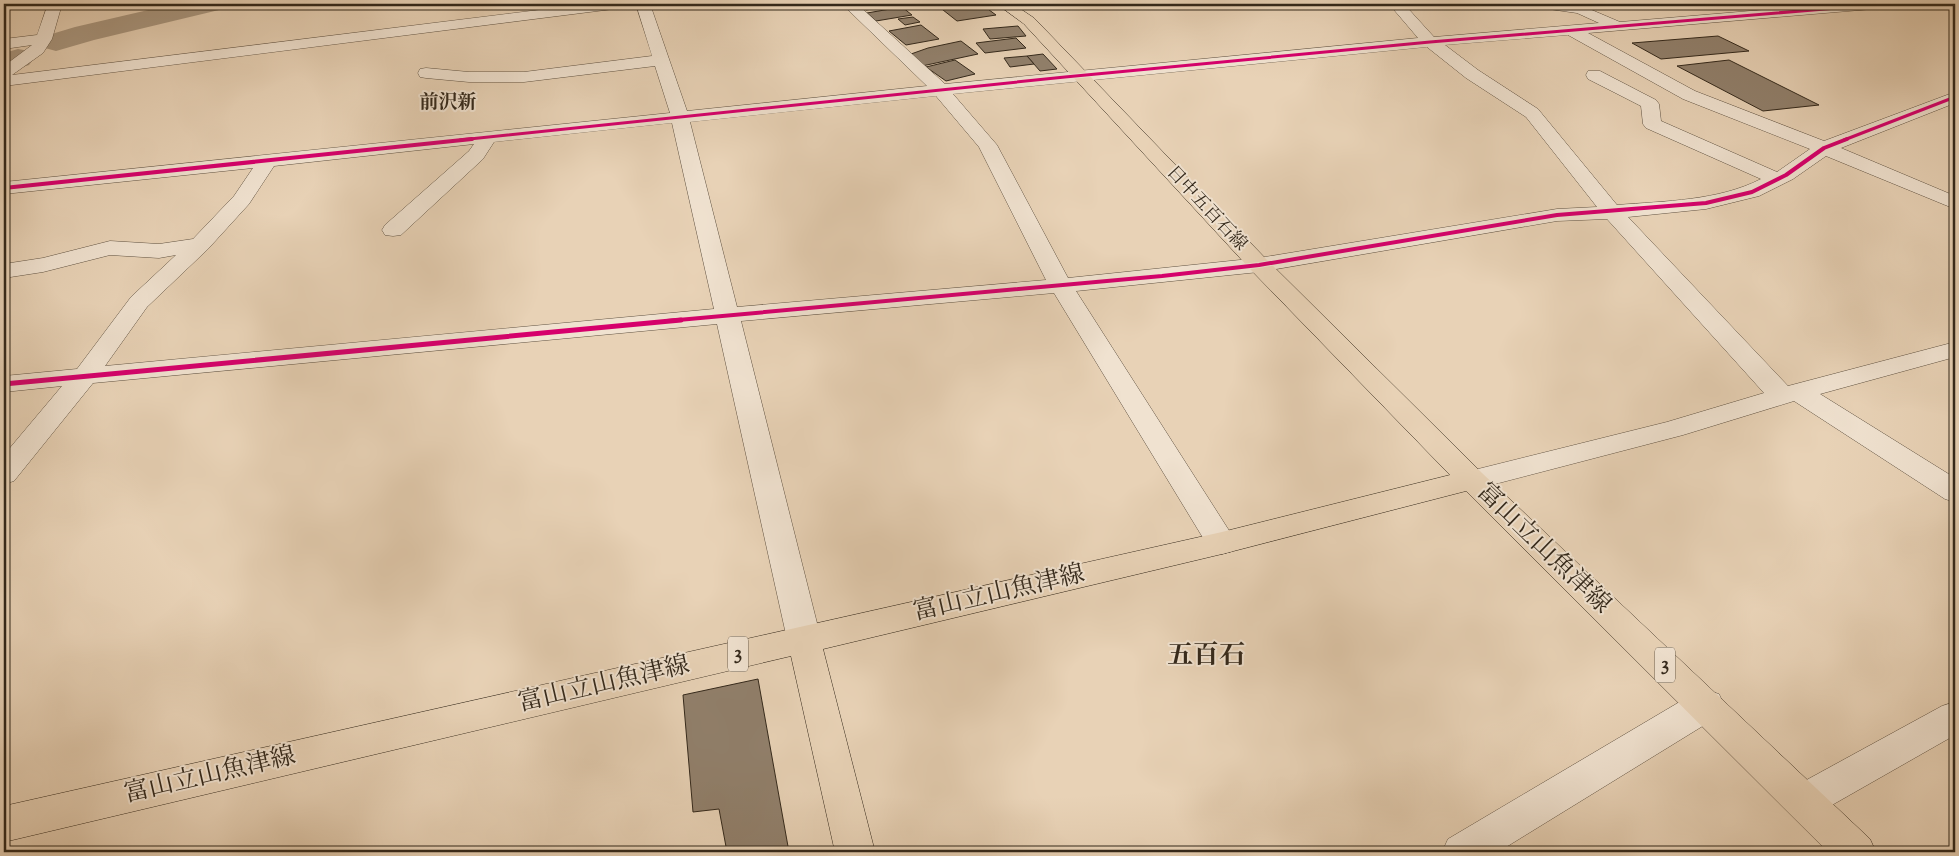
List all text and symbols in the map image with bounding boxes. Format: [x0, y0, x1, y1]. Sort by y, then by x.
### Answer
district label: 前沢新 [419, 90, 477, 117]
street label: 日中五百石線 [1160, 161, 1252, 257]
street label: 富山立山魚津線 [1468, 475, 1618, 623]
street label: 富山立山魚津線 [910, 557, 1088, 631]
road number: 3 [728, 636, 748, 672]
district label: 五百石 [1167, 638, 1245, 675]
street label: 富山立山魚津線 [515, 648, 693, 722]
road number: 3 [1655, 648, 1675, 682]
street label: 富山立山魚津線 [121, 739, 299, 813]

